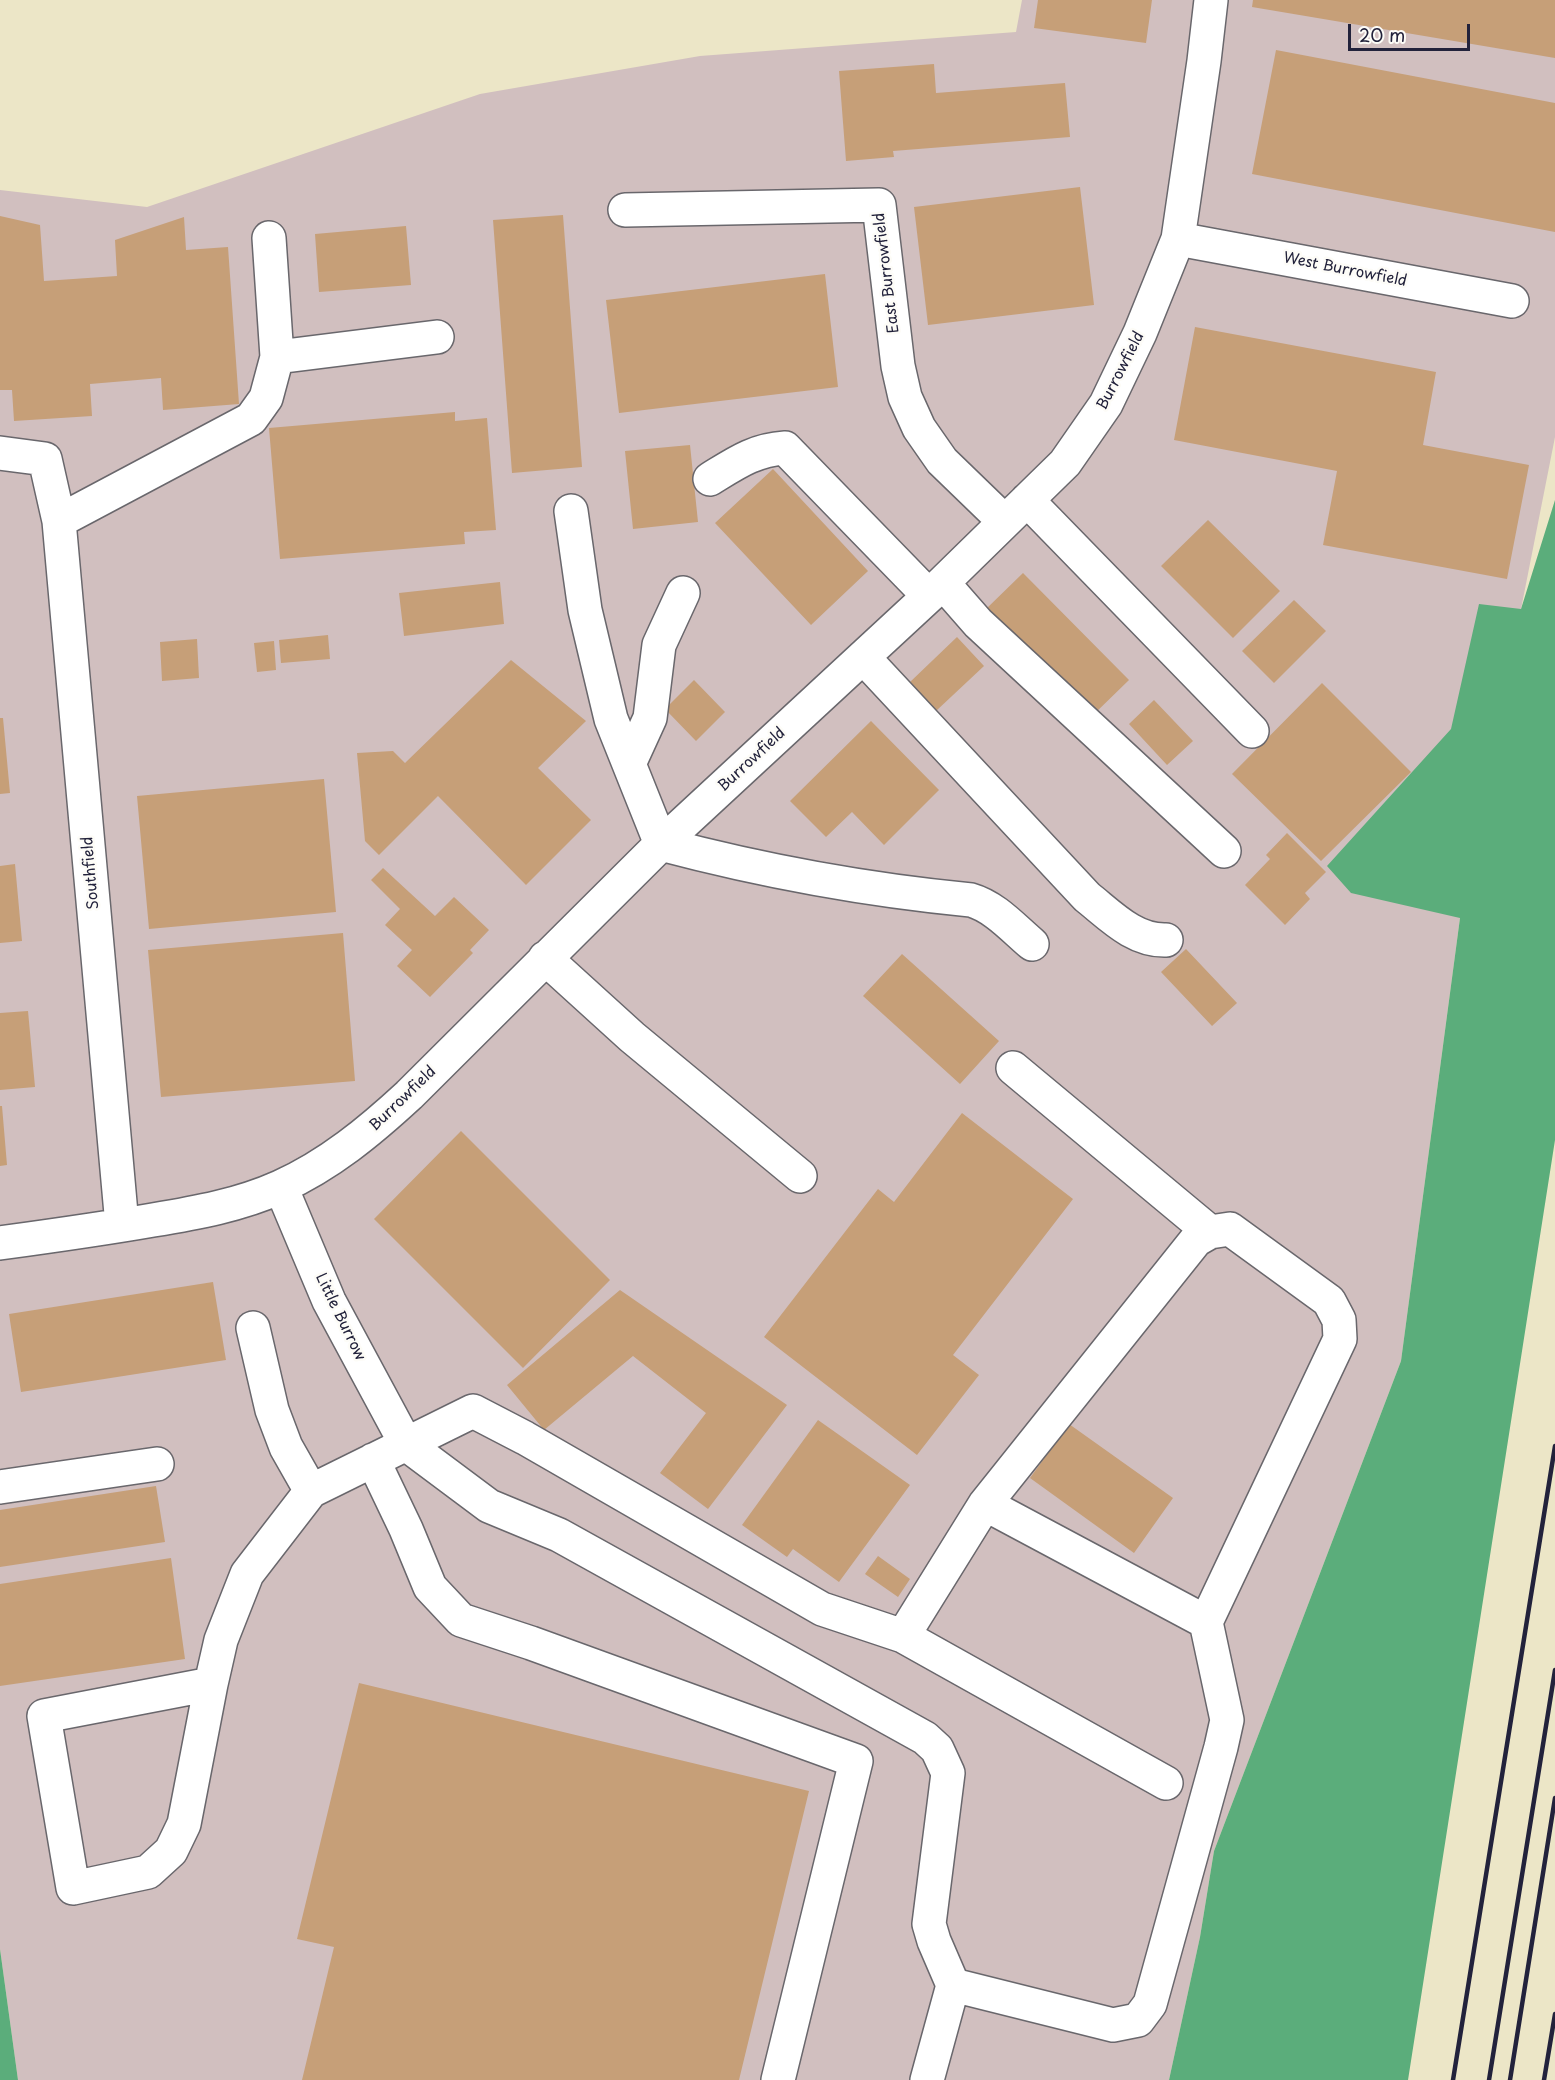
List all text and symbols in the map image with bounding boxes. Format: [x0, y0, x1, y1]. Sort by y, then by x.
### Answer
scale bar [1351, 12, 1472, 50]
text: 20 m [1359, 21, 1405, 48]
street label: East Burrowfield [871, 212, 903, 334]
street label: West Burrowfield [1282, 249, 1408, 291]
street label: Burrowfield [1094, 329, 1148, 413]
street label: Burrowfield [715, 724, 789, 796]
street label: Southfield [79, 836, 103, 910]
street label: Burrowfield [366, 1063, 440, 1135]
street label: Little Burrow [311, 1270, 369, 1364]

